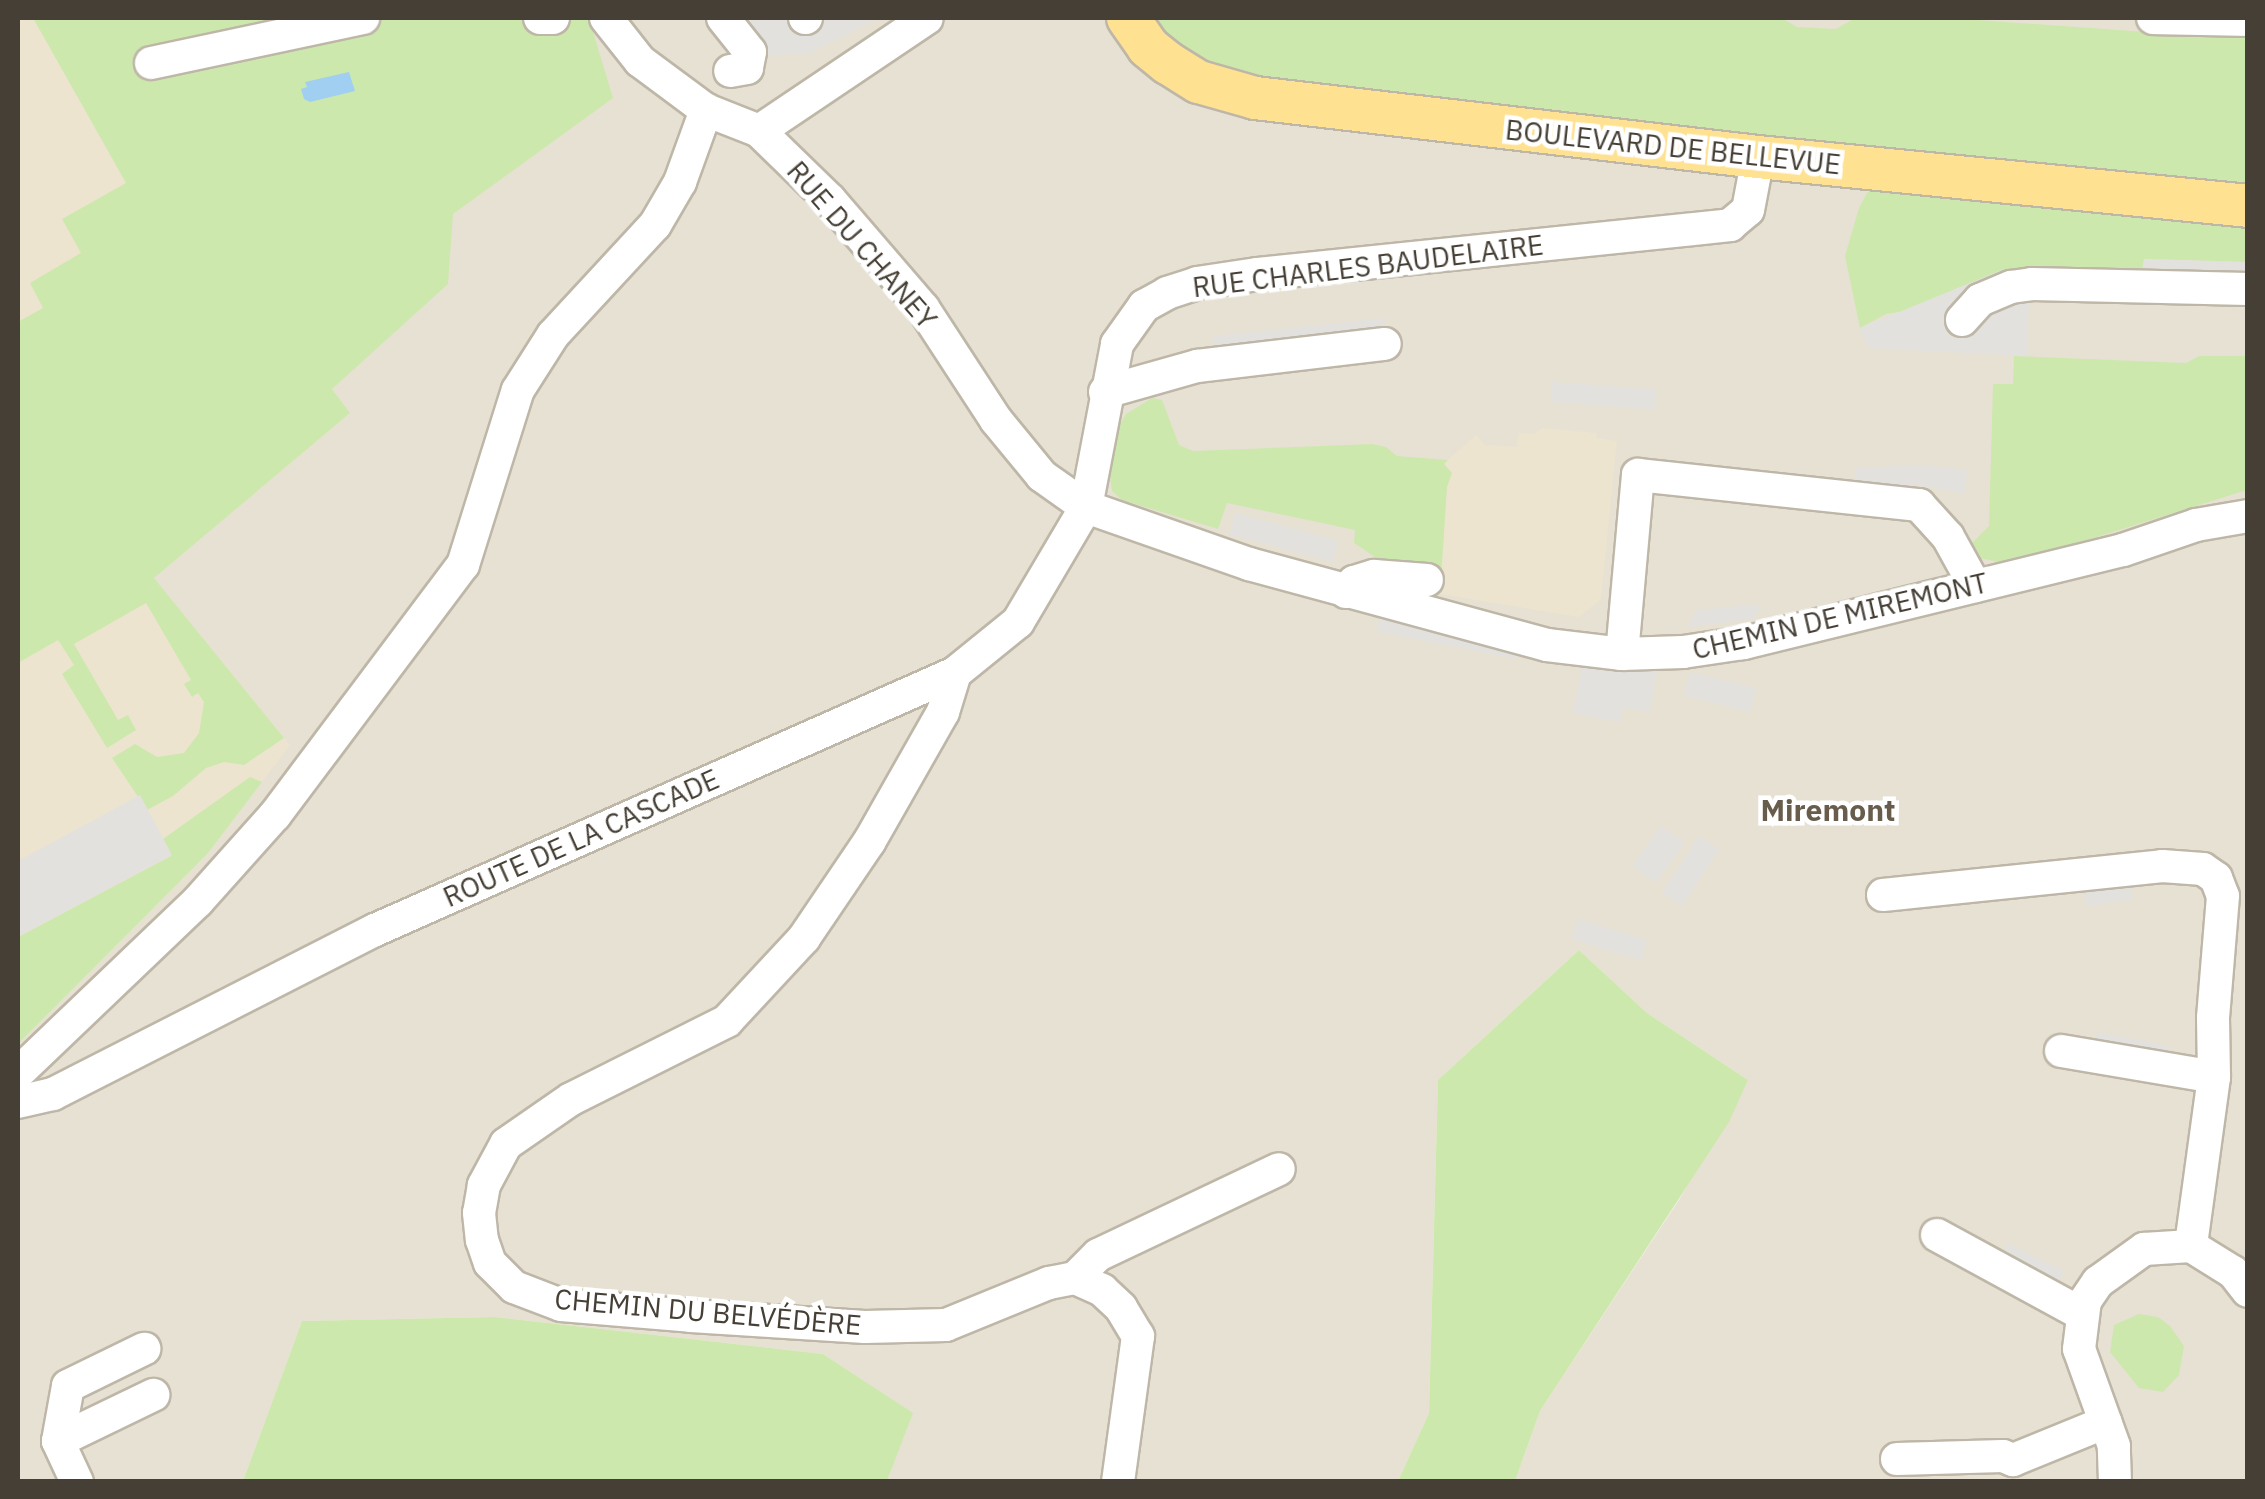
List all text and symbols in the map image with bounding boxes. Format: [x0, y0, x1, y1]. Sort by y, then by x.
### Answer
street label: BOULEVARD DE BELLEVUE [1504, 113, 1842, 181]
street label: RUE DU CHANEY [780, 154, 944, 336]
street label: RUE CHARLES BAUDELAIRE [1191, 228, 1545, 304]
street label: CHEMIN DE MIREMONT [1689, 566, 1991, 666]
street label: ROUTE DE LA CASCADE [438, 762, 724, 914]
district label: Miremont [1760, 792, 1896, 828]
street label: CHEMIN DU BELVÉDÈRE [553, 1282, 863, 1342]

